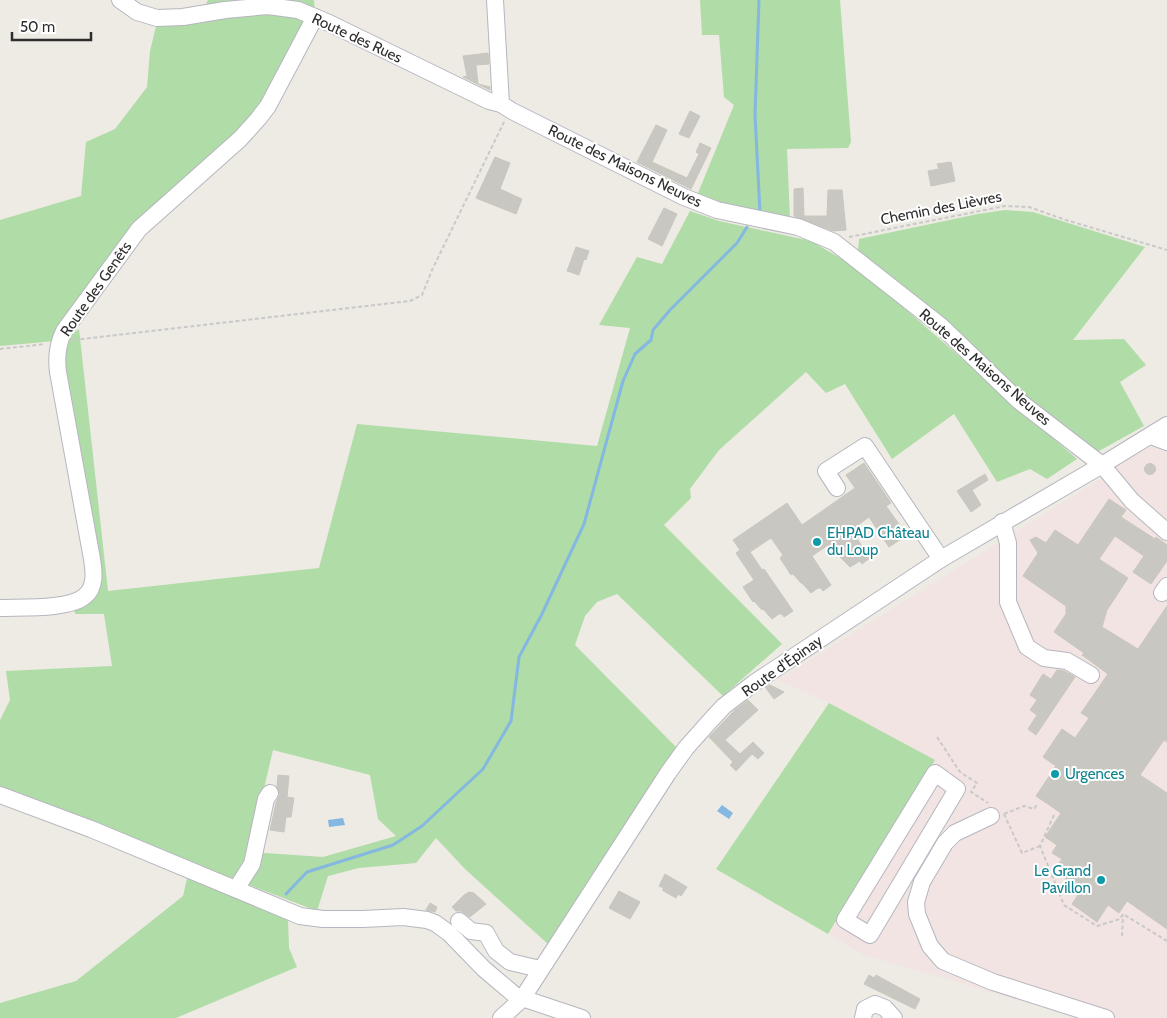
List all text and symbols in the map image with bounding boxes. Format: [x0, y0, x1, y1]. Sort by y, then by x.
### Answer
street label: Route des Rues [309, 9, 405, 67]
scale bar [12, 10, 91, 42]
text: 50 m [20, 18, 55, 36]
street label: Route des Maisons Neuves [545, 121, 705, 211]
street label: Chemin des Lièvres [879, 187, 1003, 229]
street label: Route des Genêts [57, 238, 135, 340]
street label: Route des Maisons Neuves [916, 305, 1054, 429]
place label: EHPAD Château du Loup [827, 524, 930, 559]
marker: EHPAD Château du Loup [811, 536, 823, 548]
street label: Route d'Épinay [738, 630, 826, 700]
place label: Urgences [1065, 765, 1124, 783]
marker: Urgences [1049, 768, 1061, 780]
place label: Le Grand Pavillon [1034, 862, 1091, 897]
marker: Le Grand Pavillon [1095, 874, 1107, 886]

